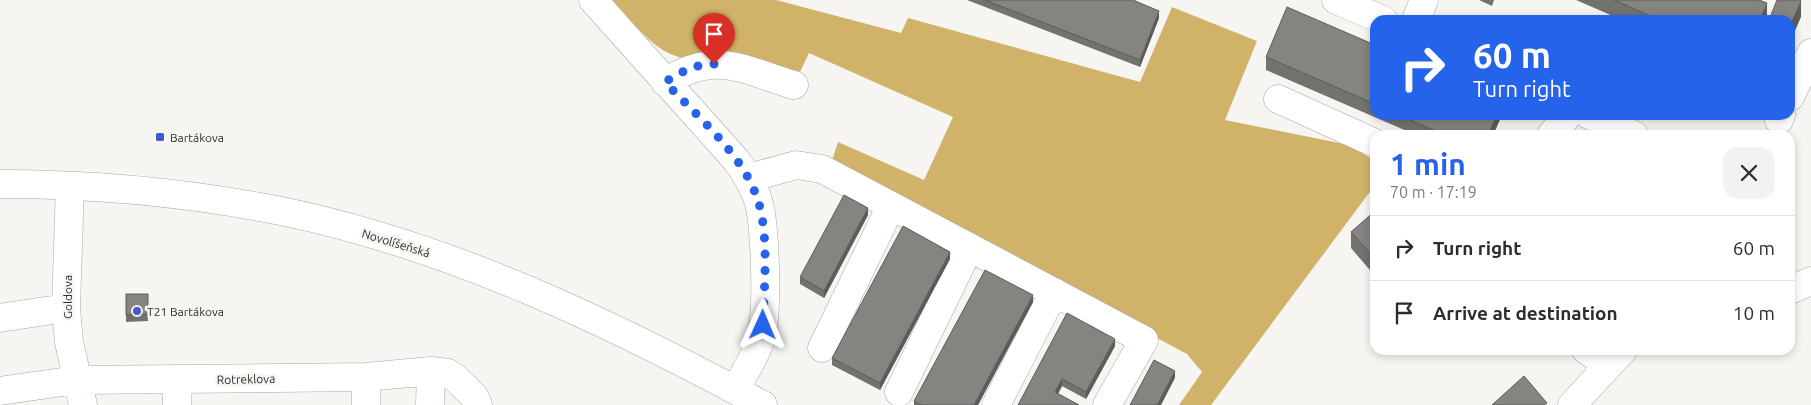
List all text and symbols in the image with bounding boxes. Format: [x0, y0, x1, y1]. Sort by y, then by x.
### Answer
pin [693, 13, 735, 64]
icon: arrive [700, 20, 728, 48]
icon: right [1390, 35, 1455, 100]
text: 60 m [1473, 35, 1551, 75]
text: Turn right [1473, 76, 1571, 101]
marker: Bartákova [154, 131, 166, 143]
place label: Bartákova [170, 131, 224, 144]
text: 1 min [1390, 147, 1466, 181]
button: close [1723, 147, 1775, 199]
text: 70 m · 17:19 [1390, 183, 1477, 201]
street label: Novolíšeňská [360, 226, 432, 260]
icon: right [1390, 234, 1418, 262]
text: Turn right [1433, 237, 1521, 259]
text: 60 m [1733, 237, 1775, 259]
street label: Goldova [61, 275, 74, 319]
position arrow [736, 298, 788, 350]
icon: arrive [1390, 299, 1418, 327]
text: Arrive at destination [1433, 302, 1618, 324]
text: 10 m [1733, 302, 1775, 324]
marker: T21 Bartákova [131, 305, 143, 317]
place label: T21 Bartákova [147, 305, 224, 318]
street label: Rotreklova [217, 372, 275, 386]

